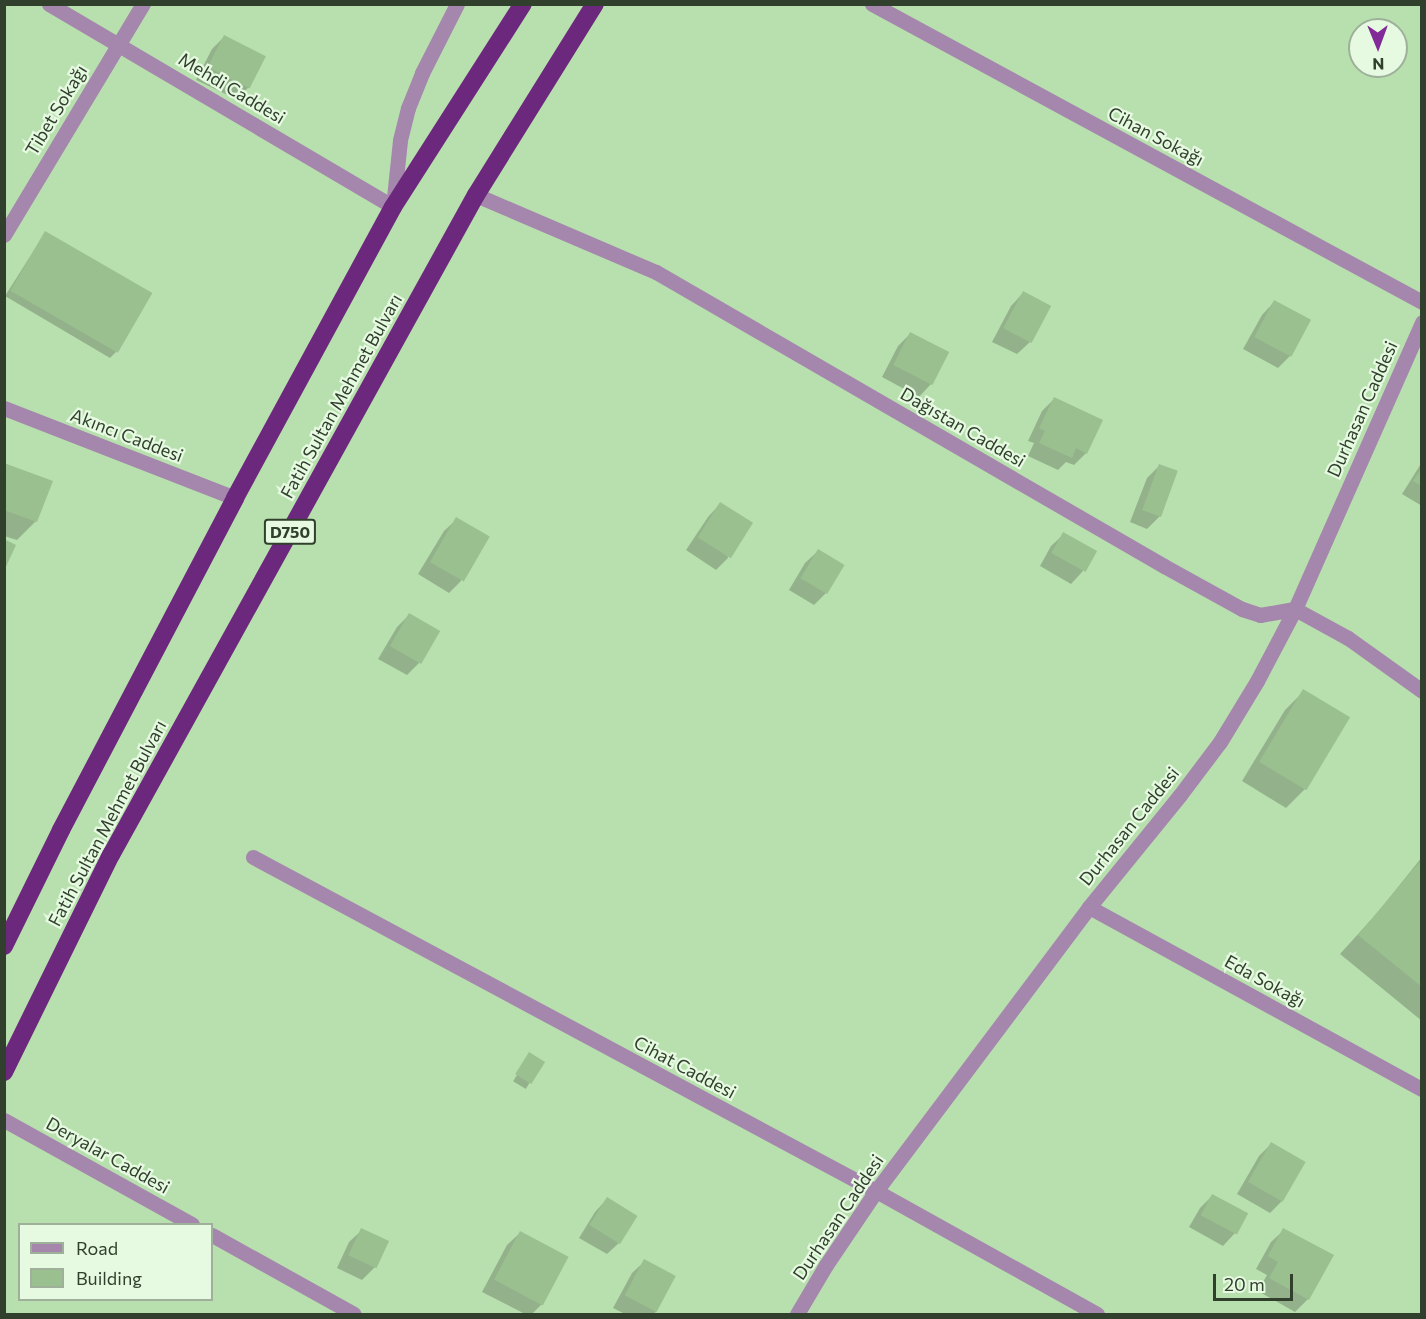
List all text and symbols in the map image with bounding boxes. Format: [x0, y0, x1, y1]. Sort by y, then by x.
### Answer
north arrow [1348, 18, 1408, 78]
street label: Mehdi Caddesi [175, 48, 289, 128]
text: N [1372, 55, 1384, 74]
street label: Tibet Sokağı [21, 61, 91, 159]
street label: Cihan Sokağı [1104, 102, 1208, 170]
street label: Fatih Sultan Mehmet Bulvarı [276, 290, 406, 502]
street label: Durhasan Caddesi [1322, 338, 1402, 480]
street label: Dağıstan Caddesi [897, 382, 1029, 472]
street label: Akıncı Caddesi [68, 404, 186, 466]
road number: D750 [263, 519, 317, 545]
street label: Fatih Sultan Mehmet Bulvarı [43, 716, 171, 930]
street label: Durhasan Caddesi [1075, 762, 1183, 890]
street label: Eda Sokağı [1221, 950, 1309, 1012]
street label: Cihat Caddesi [630, 1031, 740, 1103]
street label: Deryalar Caddesi [42, 1112, 174, 1198]
street label: Durhasan Caddesi [788, 1150, 888, 1284]
legend [18, 1223, 213, 1301]
text: Road [76, 1237, 118, 1259]
scale bar [1216, 1262, 1296, 1300]
text: Building [76, 1267, 142, 1289]
text: 20 m [1224, 1273, 1265, 1295]

